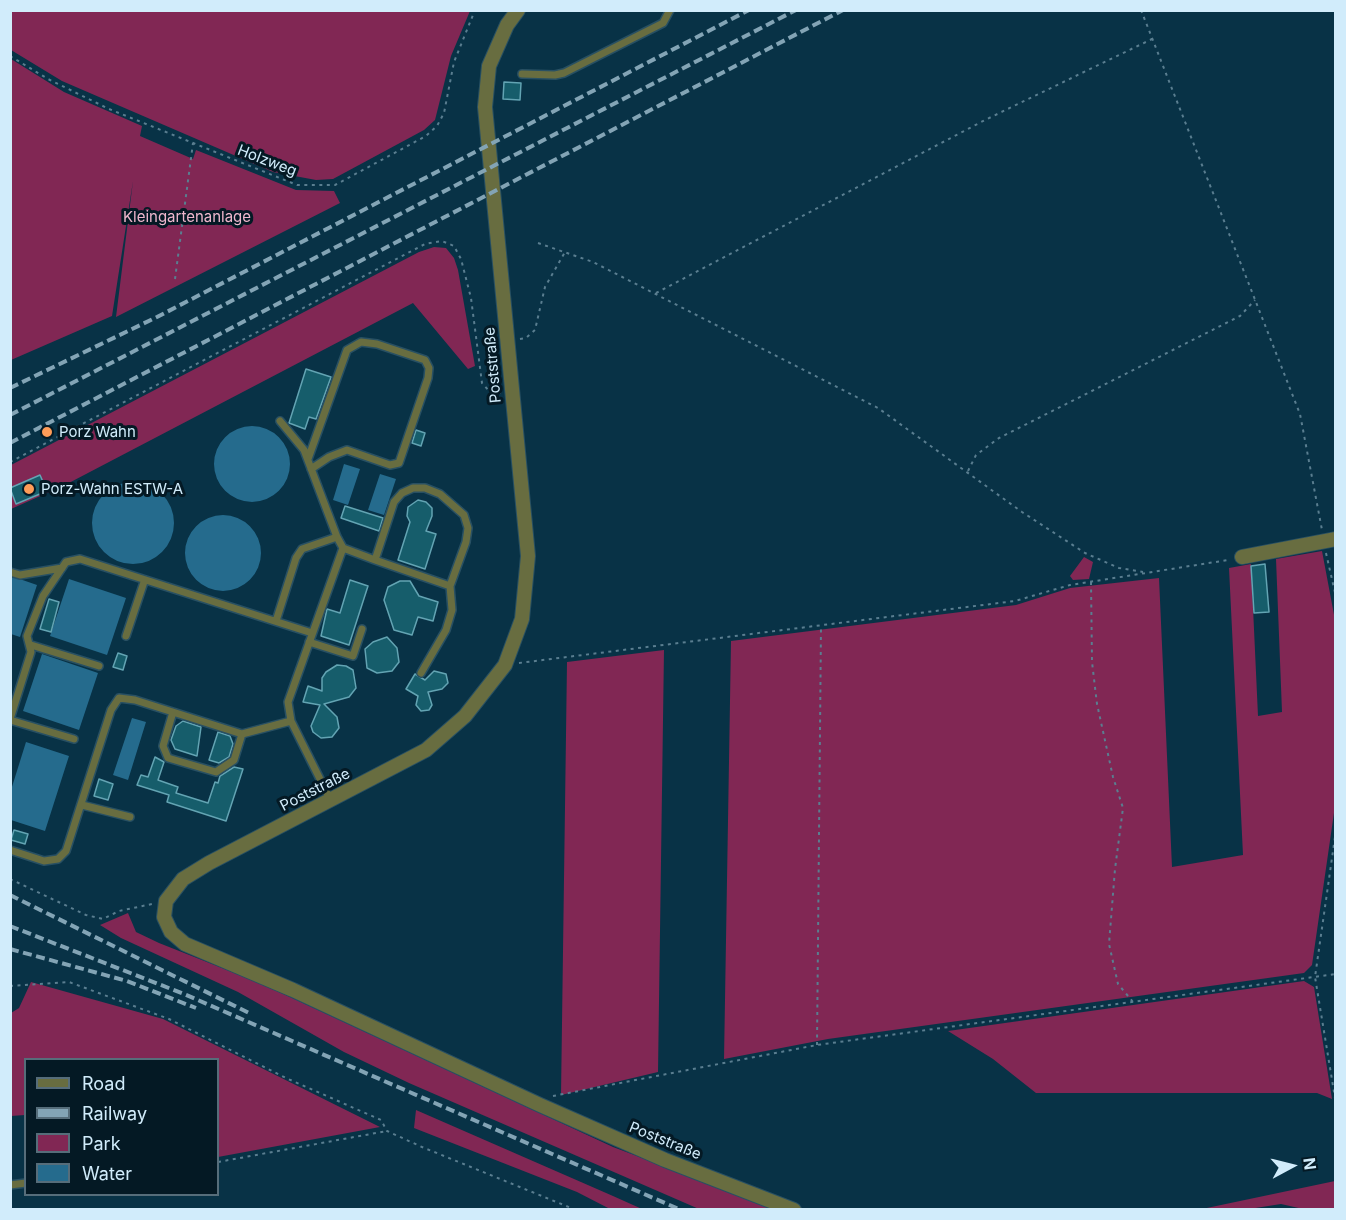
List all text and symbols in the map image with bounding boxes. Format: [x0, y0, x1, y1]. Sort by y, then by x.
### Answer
street label: Holzweg [235, 141, 299, 181]
park label: Kleingartenanlage [123, 208, 251, 226]
street label: Poststraße [481, 326, 505, 404]
place label: Porz Wahn [59, 423, 136, 441]
marker: Porz Wahn [40, 425, 54, 439]
place label: Porz-Wahn ESTW-A [41, 480, 183, 498]
marker: Porz-Wahn ESTW-A [22, 482, 36, 496]
street label: Poststraße [277, 765, 353, 815]
legend [24, 1058, 219, 1196]
text: Road [82, 1073, 125, 1094]
text: Railway [82, 1103, 147, 1124]
street label: Poststraße [626, 1118, 704, 1164]
text: Park [82, 1133, 121, 1154]
north arrow [1262, 1136, 1322, 1196]
text: N [1299, 1157, 1321, 1171]
text: Water [82, 1163, 132, 1184]

